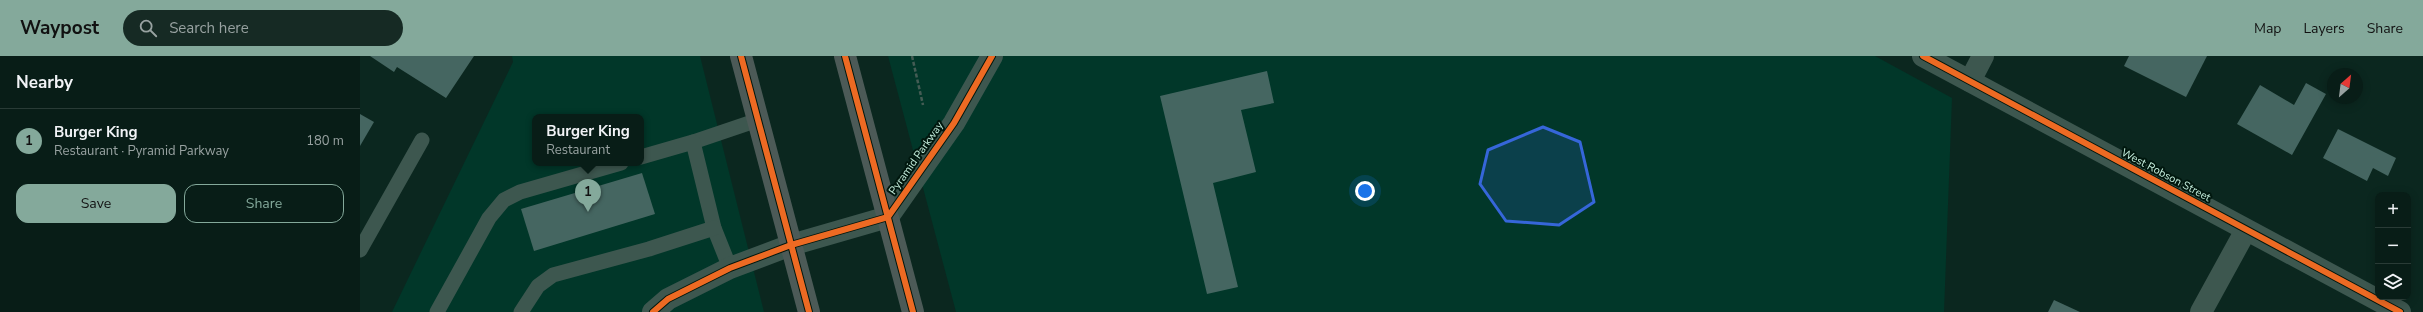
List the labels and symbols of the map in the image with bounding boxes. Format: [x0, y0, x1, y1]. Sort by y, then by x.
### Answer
north arrow [2327, 68, 2363, 104]
street label: Pyramid Parkway [885, 118, 947, 197]
street label: West Robson Street [2119, 145, 2214, 205]
pin: 1 [575, 179, 601, 212]
your location [1355, 181, 1375, 201]

